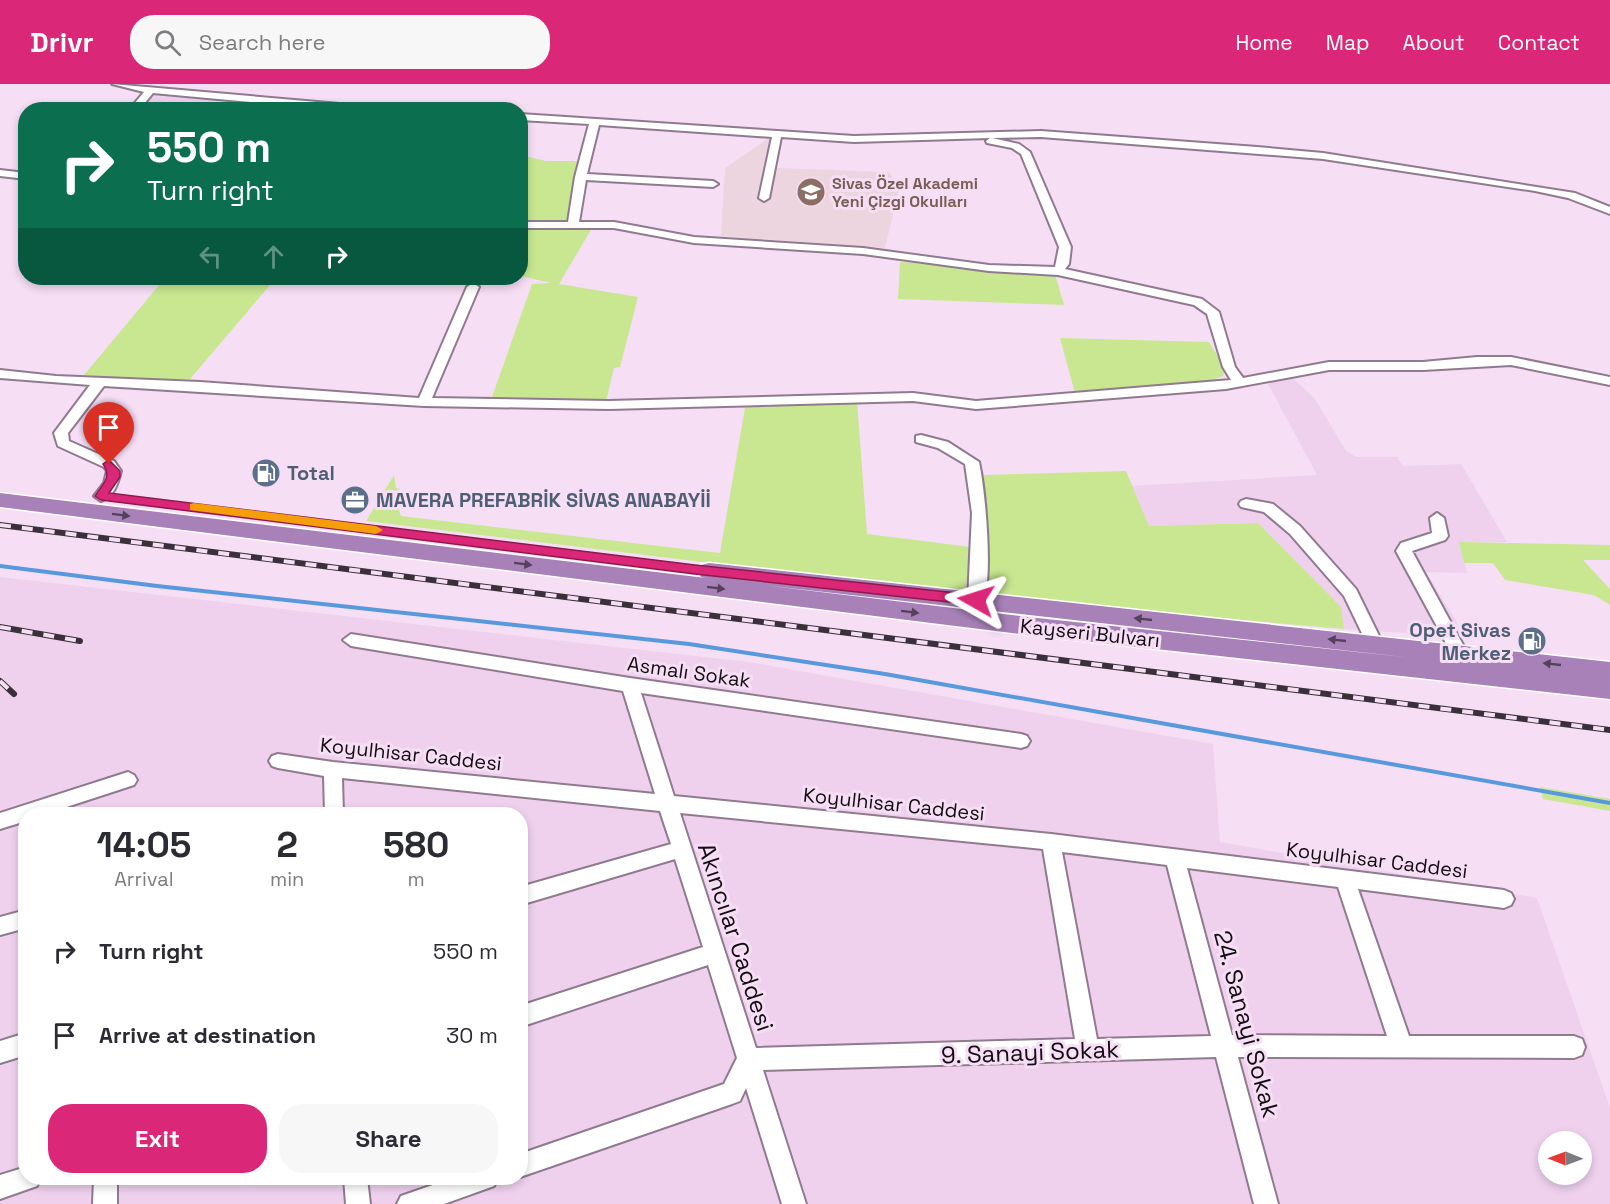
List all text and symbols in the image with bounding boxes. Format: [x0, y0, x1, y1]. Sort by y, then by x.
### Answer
search box [130, 15, 550, 69]
text: Drivr [30, 24, 94, 60]
icon: search [151, 26, 184, 59]
text: Search here [199, 28, 325, 56]
text: Home [1235, 29, 1293, 56]
text: Map [1326, 29, 1370, 56]
text: About [1403, 29, 1465, 56]
text: Contact [1498, 29, 1580, 56]
text: 550 m [147, 121, 271, 174]
icon: right [48, 126, 126, 204]
text: Turn right [147, 173, 274, 208]
place label: Sivas Özel Akademi Yeni Çizgi Okulları [832, 173, 978, 212]
school or university icon: Sivas Özel Akademi Yeni Çizgi Okulları [795, 176, 827, 208]
icon: left [194, 240, 227, 273]
icon: ahead [257, 240, 290, 273]
icon: right [320, 240, 353, 273]
pin [83, 402, 134, 464]
icon: arrive [92, 411, 125, 444]
fuel station icon: Total [250, 457, 282, 489]
place label: Total [287, 460, 335, 486]
office icon: MAVERA PREFABRİK SİVAS ANABAYİİ [339, 484, 371, 516]
place label: MAVERA PREFABRİK SİVAS ANABAYİİ [376, 487, 711, 513]
one-way arrow [111, 510, 130, 519]
one-way arrow [513, 559, 532, 568]
position arrow [944, 568, 1008, 632]
one-way arrow [707, 584, 726, 593]
one-way arrow [900, 608, 919, 617]
street label: Kayseri Bulvarı [1019, 613, 1161, 653]
one-way arrow [1134, 614, 1153, 624]
place label: Opet Sivas Merkez [1409, 617, 1511, 666]
fuel station icon: Opet Sivas Merkez [1516, 625, 1548, 657]
one-way arrow [1328, 635, 1347, 645]
street label: Asmalı Sokak [626, 650, 753, 694]
one-way arrow [1542, 660, 1561, 669]
street label: Koyulhisar Caddesi [319, 732, 503, 776]
street label: Koyulhisar Caddesi [802, 782, 986, 826]
text: 14:05 [97, 822, 191, 868]
text: 2 [276, 822, 298, 868]
text: 580 [383, 822, 449, 868]
street label: Koyulhisar Caddesi [1285, 836, 1469, 884]
street label: Akıncılar Caddesi [691, 839, 781, 1035]
text: Arrival [114, 866, 174, 892]
text: min [270, 866, 304, 892]
text: m [408, 866, 425, 892]
street label: 24. Sanayi Sokak [1207, 927, 1287, 1121]
icon: right [48, 935, 81, 968]
text: Turn right [99, 937, 204, 965]
text: 550 m [433, 937, 498, 965]
icon: arrive [48, 1019, 81, 1052]
text: Arrive at destination [99, 1021, 316, 1049]
text: 30 m [446, 1021, 498, 1049]
street label: 9. Sanayi Sokak [940, 1033, 1120, 1071]
button: Exit [48, 1104, 267, 1173]
button: Share [279, 1104, 498, 1173]
north arrow [1538, 1131, 1592, 1185]
map controls [1538, 1131, 1592, 1185]

